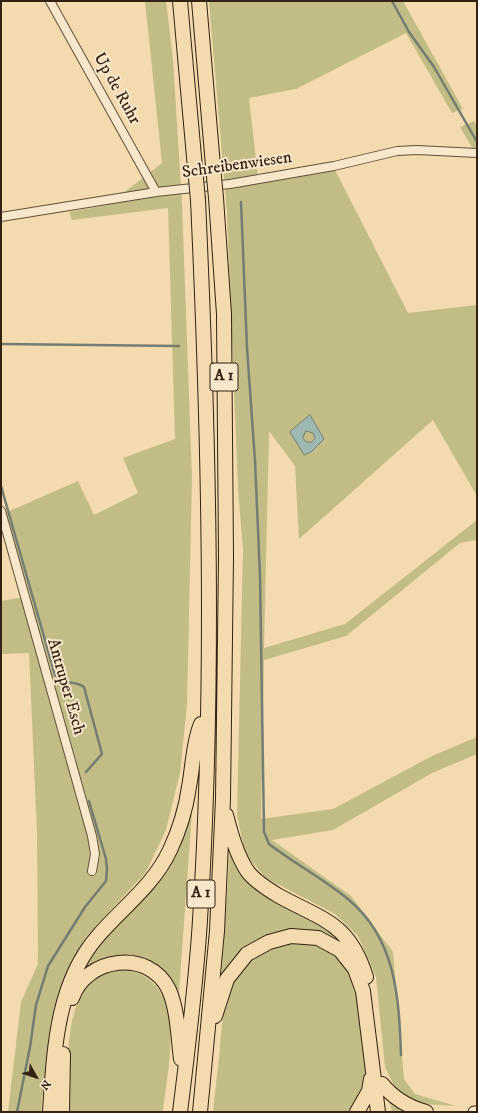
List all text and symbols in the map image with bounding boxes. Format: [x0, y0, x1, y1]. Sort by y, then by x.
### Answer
street label: Up de Ruhr [88, 50, 144, 128]
street label: Schreibenwiesen [181, 148, 293, 184]
road number: A 1 [210, 363, 238, 391]
street label: Antruper Esch [42, 637, 88, 737]
road number: A 1 [187, 880, 215, 908]
north arrow [16, 1057, 56, 1097]
text: N [37, 1077, 53, 1093]

